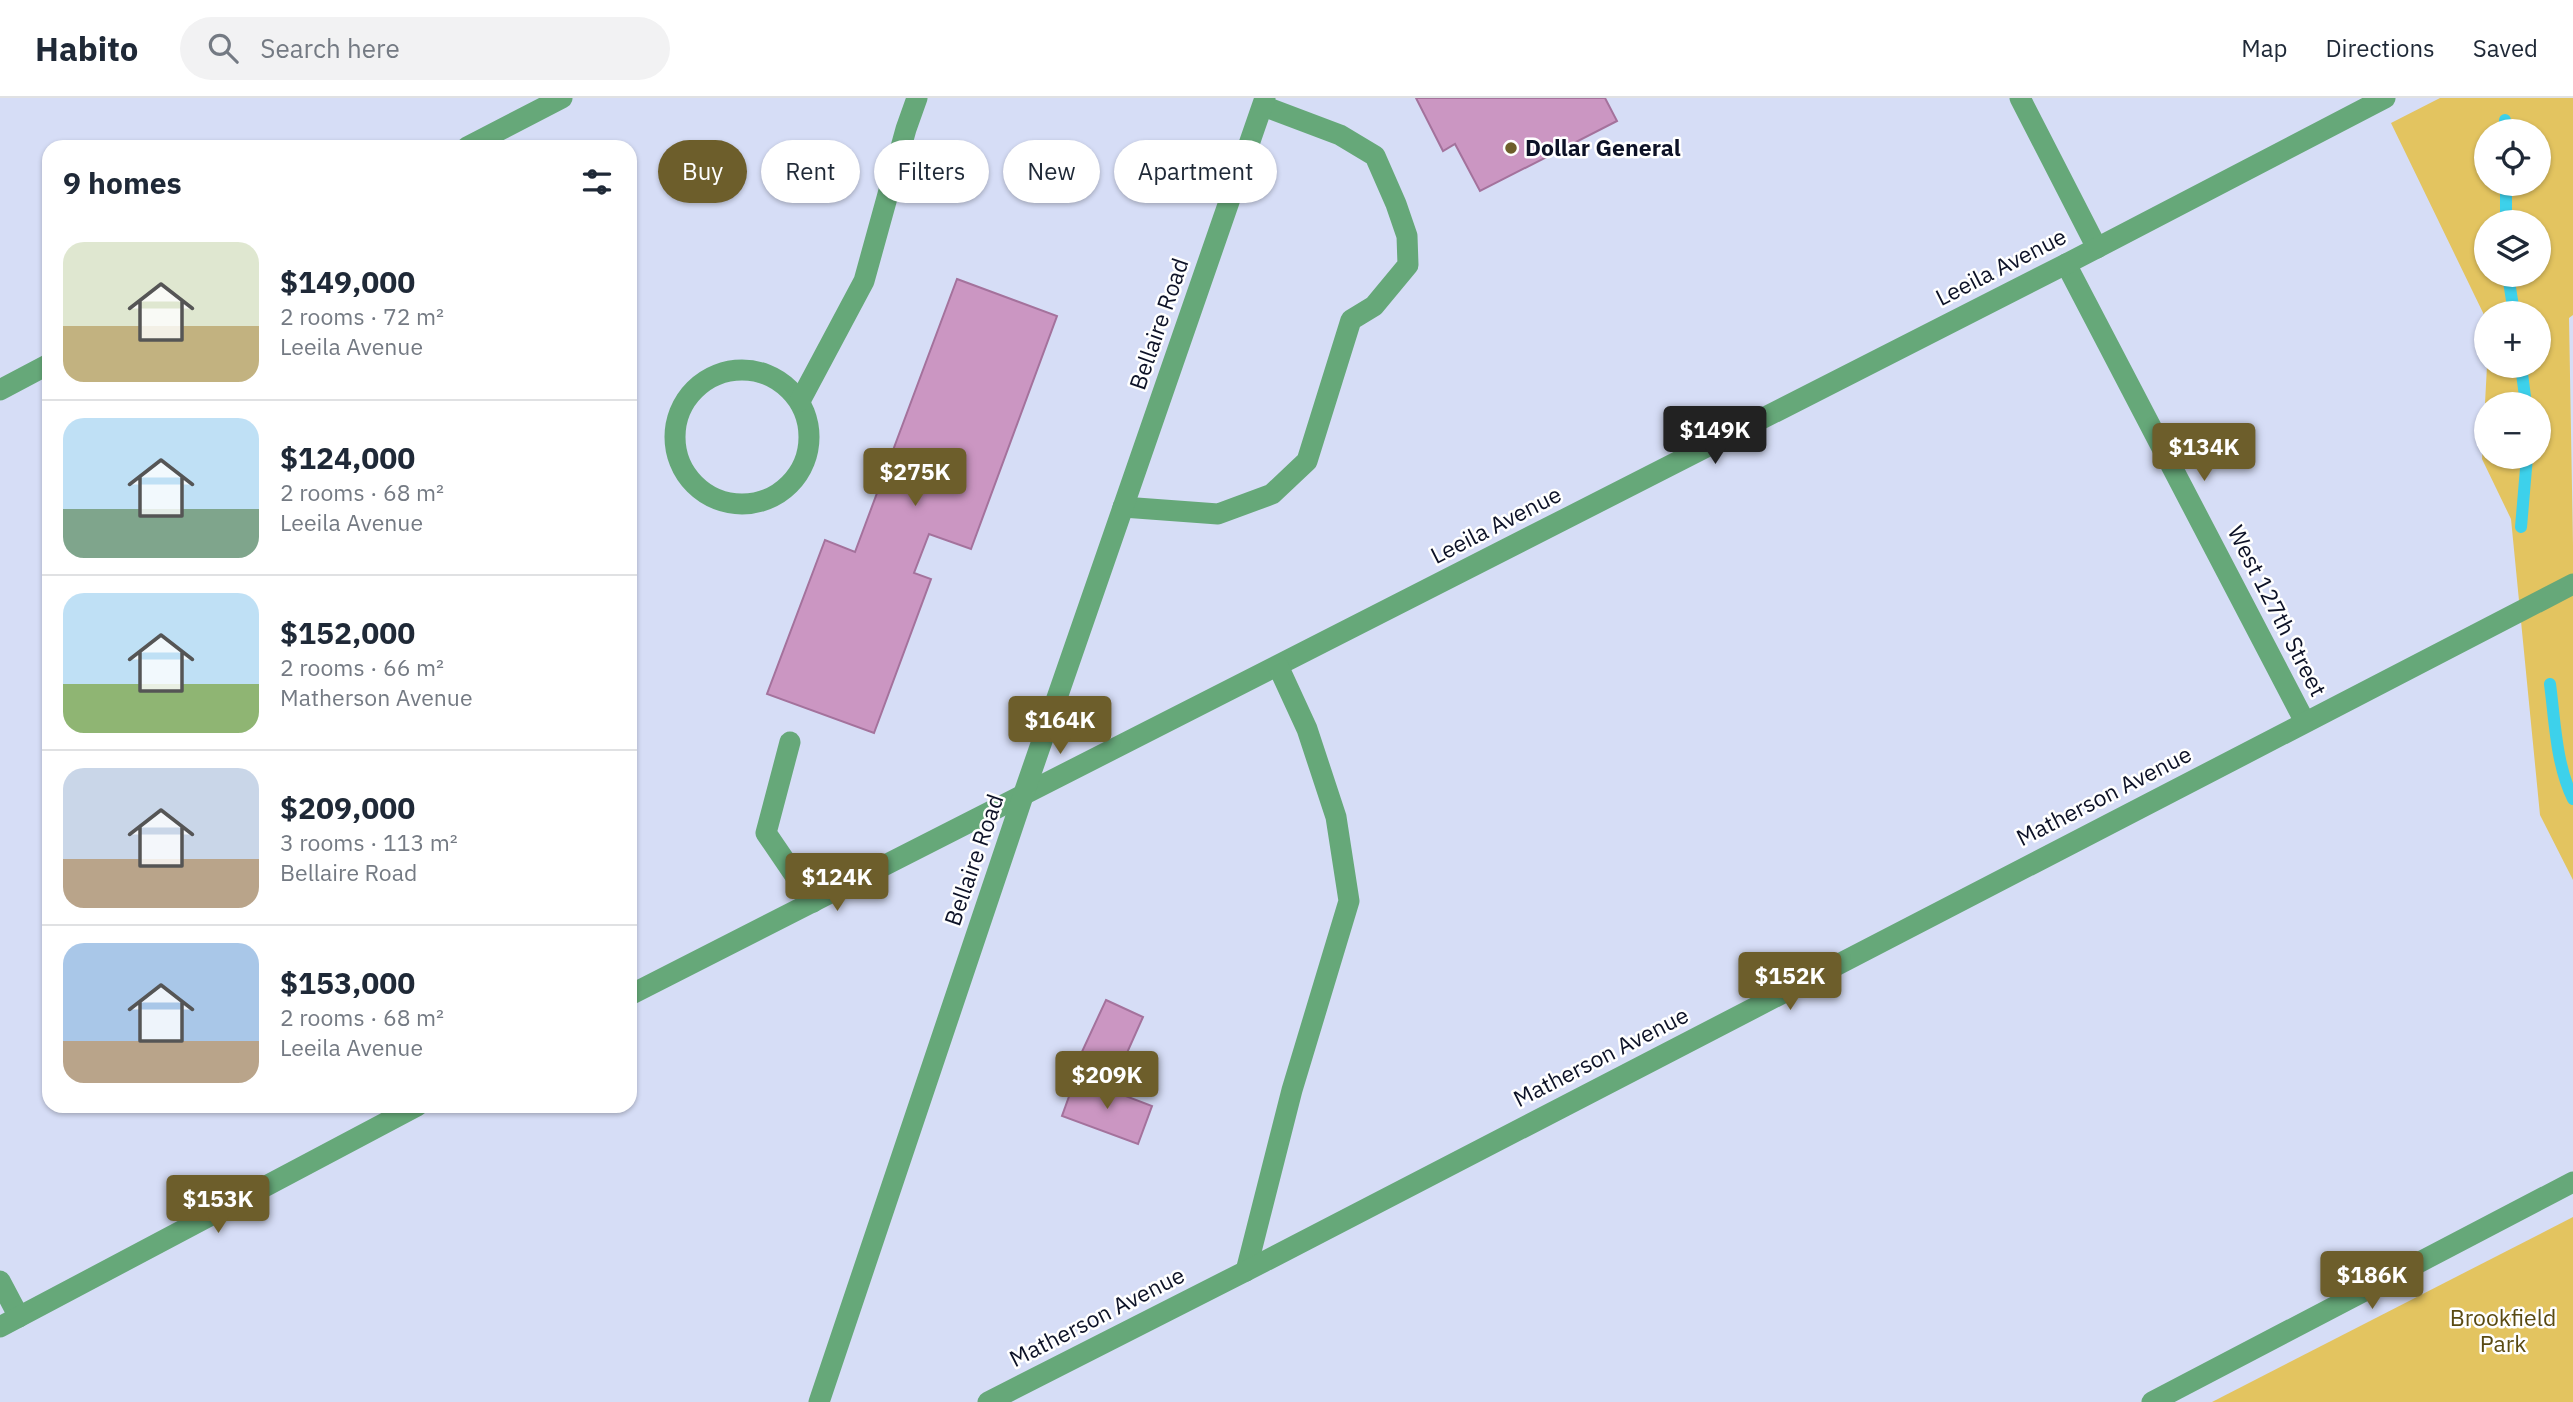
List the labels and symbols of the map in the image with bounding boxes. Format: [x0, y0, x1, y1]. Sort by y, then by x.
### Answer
place label: Dollar General [1525, 132, 1681, 162]
marker: Dollar General [1503, 140, 1519, 156]
street label: Leeila Avenue [1930, 220, 2071, 312]
street label: Bellaire Road [1122, 254, 1195, 393]
pin: $149K [1666, 406, 1764, 466]
pin: $134K [2155, 424, 2253, 483]
pin: $275K [866, 448, 964, 508]
street label: Leeila Avenue [1425, 478, 1566, 570]
street label: West 127th Street [2222, 520, 2334, 701]
pin: $164K [1011, 696, 1109, 756]
street label: Matherson Avenue [2011, 738, 2196, 852]
street label: Bellaire Road [937, 790, 1010, 929]
pin: $124K [788, 854, 886, 913]
pin: $152K [1741, 953, 1839, 1012]
street label: Matherson Avenue [1508, 999, 1693, 1113]
pin: $209K [1058, 1052, 1156, 1111]
pin: $153K [169, 1176, 267, 1235]
pin: $186K [2323, 1252, 2421, 1311]
street label: Matherson Avenue [1004, 1259, 1189, 1373]
park label: Brookfield Park [2450, 1302, 2556, 1358]

